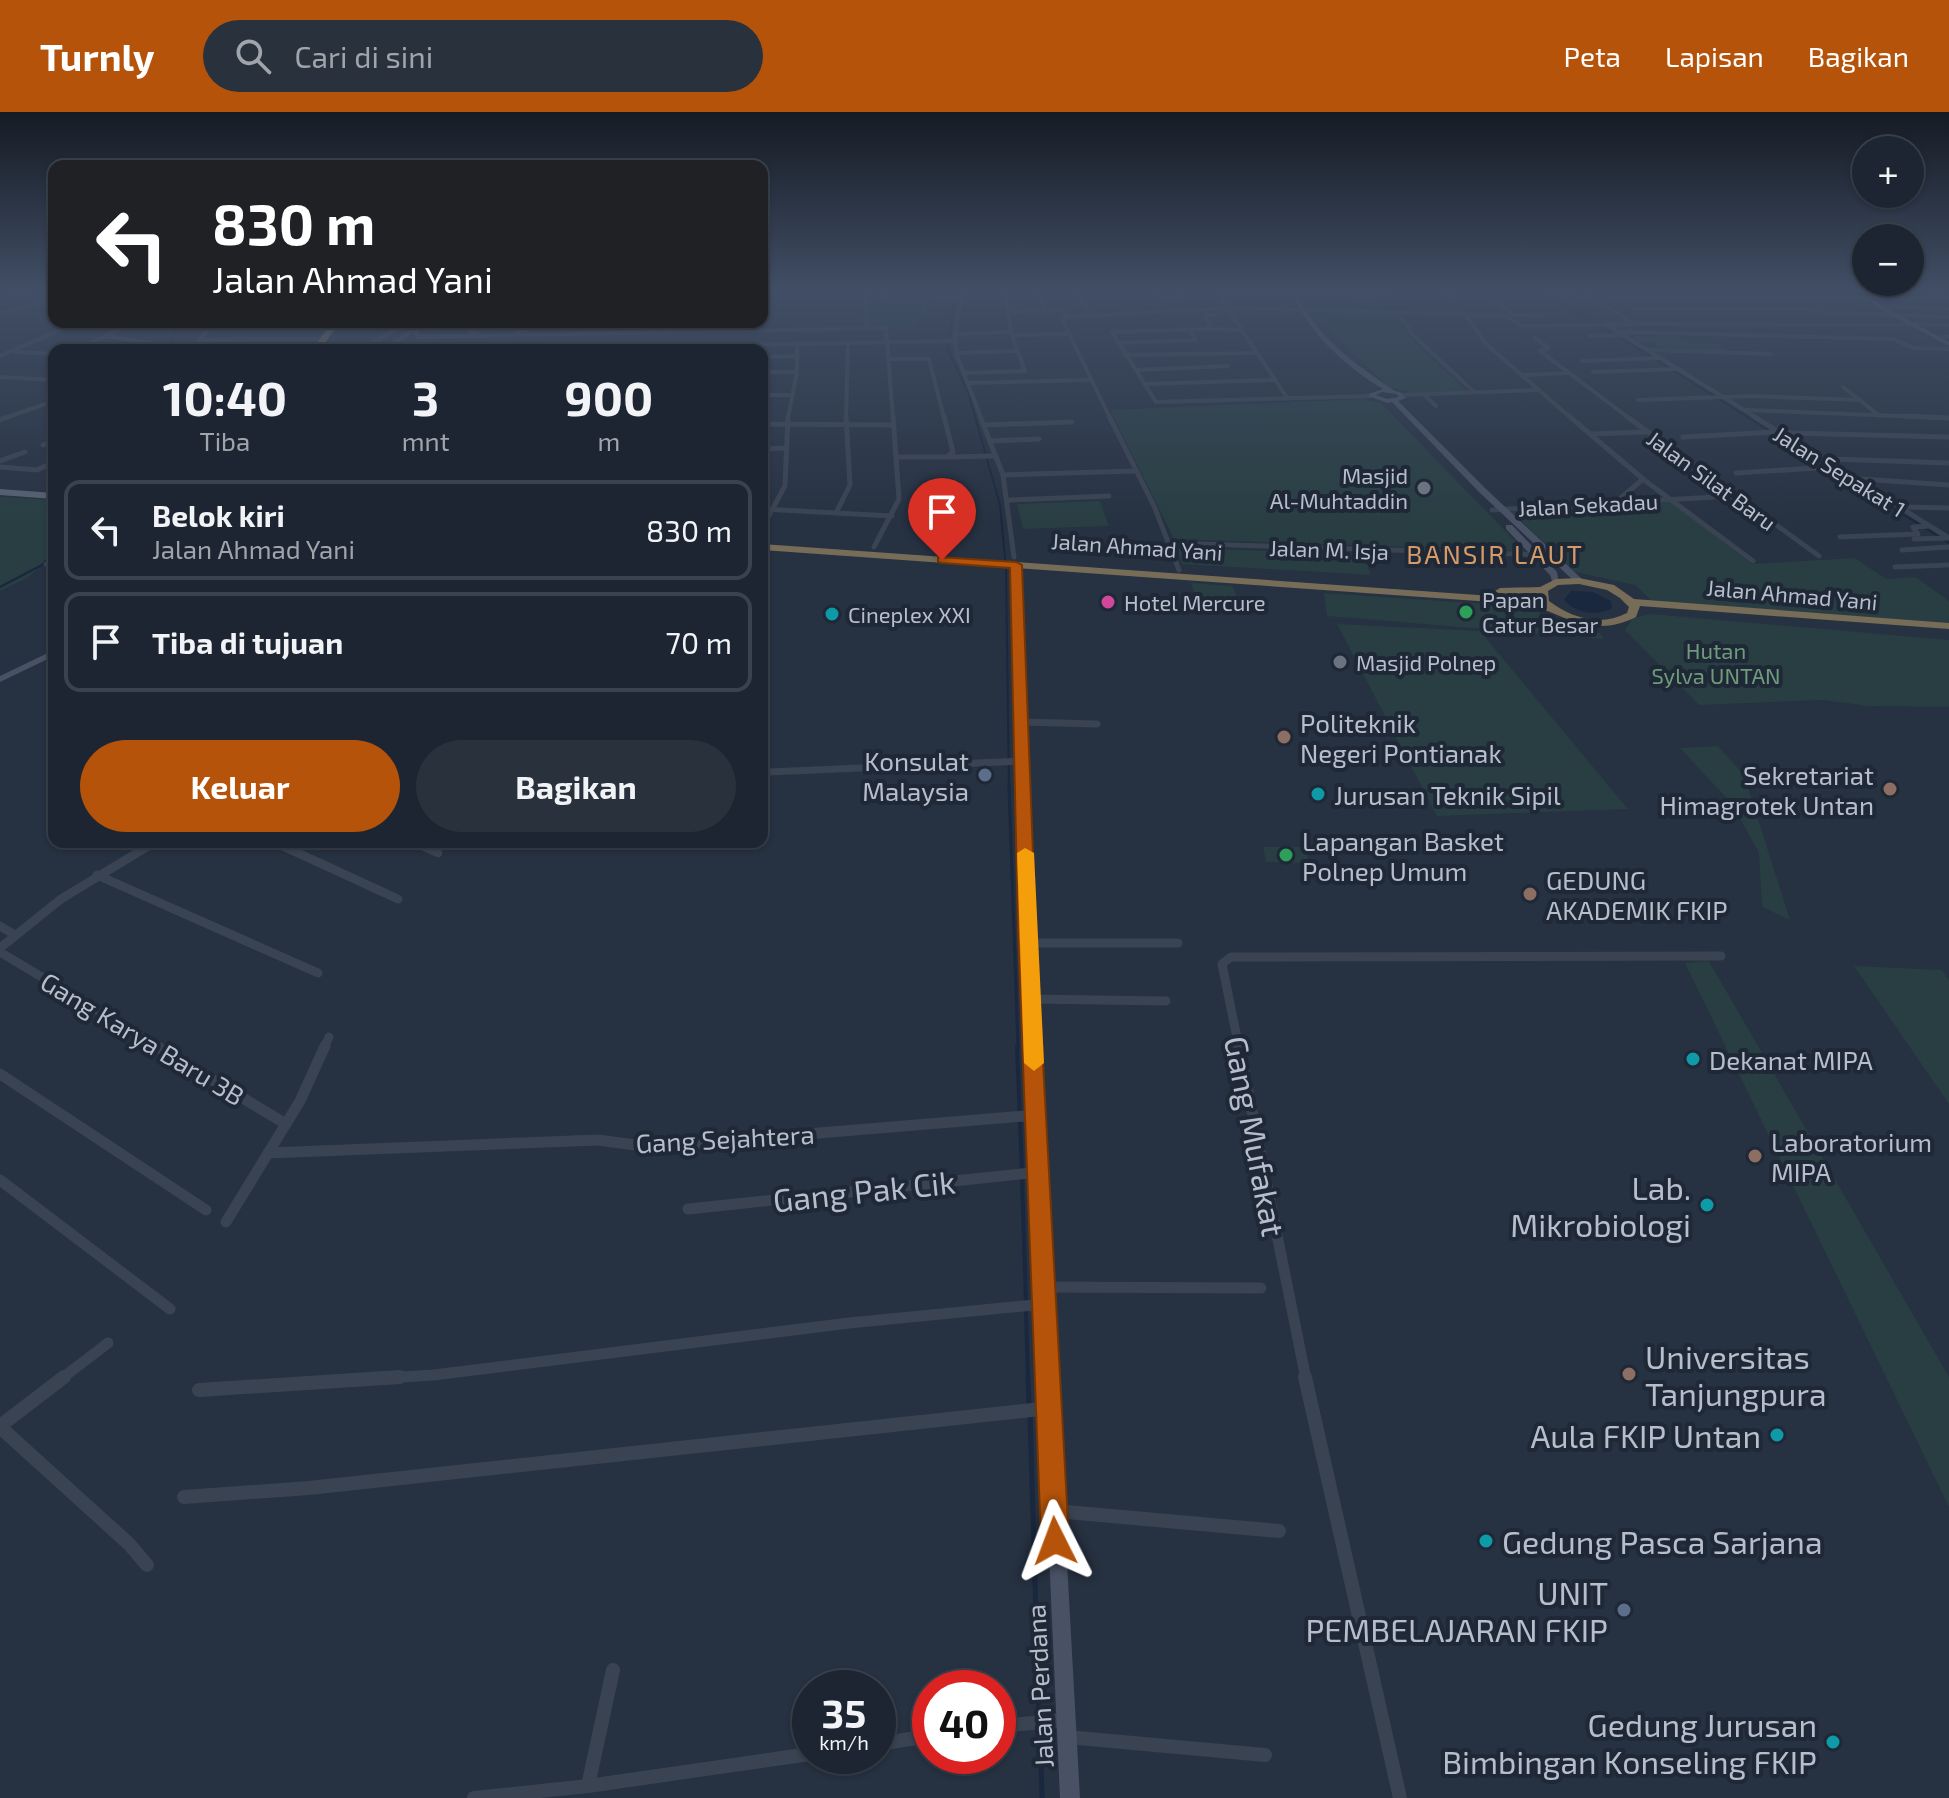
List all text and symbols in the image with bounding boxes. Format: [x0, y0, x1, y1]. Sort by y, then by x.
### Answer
search box [203, 20, 763, 92]
text: Turnly [40, 33, 155, 79]
icon: search [231, 34, 275, 78]
text: Cari di sini [295, 38, 433, 74]
text: Peta [1564, 39, 1621, 73]
text: Lapisan [1665, 39, 1764, 73]
text: Bagikan [1808, 39, 1909, 73]
map controls [1852, 136, 1924, 296]
button: + [1852, 136, 1924, 208]
text: 830 m [212, 189, 375, 256]
icon: left [80, 192, 184, 296]
button: − [1852, 224, 1924, 296]
text: Jalan Ahmad Yani [212, 257, 493, 300]
text: 10:40 [163, 368, 287, 426]
text: 3 [412, 368, 439, 426]
text: 900 [564, 368, 653, 426]
street label: Jalan Sepakat 1 [1769, 420, 1911, 522]
text: Tiba [200, 425, 250, 456]
text: mnt [402, 425, 450, 456]
text: m [597, 425, 620, 456]
street label: Jalan Silat Baru [1643, 425, 1781, 535]
place label: Masjid Al-Muhtaddin [1270, 462, 1408, 513]
pin [908, 478, 976, 560]
marker: Masjid Al-Muhtaddin [1415, 479, 1433, 497]
street label: Jalan Sekadau [1517, 487, 1659, 521]
icon: arrive [920, 490, 964, 534]
text: Belok kiri [152, 497, 285, 533]
icon: left [84, 508, 128, 552]
text: 830 m [646, 512, 732, 548]
street label: Jalan Ahmad Yani [1050, 527, 1224, 565]
text: Jalan Ahmad Yani [152, 533, 355, 564]
street label: Jalan M. Isja [1269, 534, 1389, 565]
district label: BANSIR LAUT [1406, 538, 1584, 569]
street label: Jalan Ahmad Yani [1705, 574, 1879, 614]
place label: Papan Catur Besar [1482, 586, 1599, 637]
place label: Hotel Mercure [1124, 589, 1266, 615]
marker: Hotel Mercure [1099, 593, 1117, 611]
place label: Cineplex XXI [848, 601, 971, 627]
marker: Papan Catur Besar [1457, 603, 1475, 621]
marker: Cineplex XXI [823, 605, 841, 623]
icon: arrive [84, 620, 128, 664]
text: Tiba di tujuan [152, 624, 343, 660]
text: 70 m [666, 624, 732, 660]
park label: Hutan Sylva UNTAN [1651, 637, 1781, 688]
place label: Masjid Polnep [1356, 649, 1496, 676]
marker: Masjid Polnep [1331, 653, 1349, 671]
place label: Politeknik Negeri Pontianak [1300, 707, 1502, 768]
marker: Politeknik Negeri Pontianak [1275, 728, 1293, 746]
button: Keluar [80, 740, 400, 832]
button: Bagikan [416, 740, 736, 832]
place label: Konsulat Malaysia [862, 745, 969, 806]
place label: Sekretariat Himagrotek Untan [1659, 759, 1874, 820]
marker: Konsulat Malaysia [976, 766, 994, 784]
place label: Jurusan Teknik Sipil [1334, 779, 1561, 810]
marker: Sekretariat Himagrotek Untan [1881, 780, 1899, 798]
marker: Jurusan Teknik Sipil [1309, 785, 1327, 803]
place label: Lapangan Basket Polnep Umum [1302, 825, 1504, 886]
marker: Lapangan Basket Polnep Umum [1277, 846, 1295, 864]
place label: GEDUNG AKADEMIK FKIP [1546, 864, 1728, 925]
marker: GEDUNG AKADEMIK FKIP [1521, 885, 1539, 903]
street label: Gang Karya Baru 3B [36, 965, 250, 1111]
street label: Gang Mufakat [1218, 1033, 1294, 1239]
place label: Dekanat MIPA [1709, 1044, 1873, 1075]
marker: Dekanat MIPA [1684, 1050, 1702, 1068]
street label: Gang Sejahtera [635, 1118, 815, 1158]
place label: Laboratorium MIPA [1771, 1126, 1932, 1187]
marker: Laboratorium MIPA [1746, 1147, 1764, 1165]
street label: Gang Pak Cik [771, 1162, 957, 1218]
place label: Lab. Mikrobiologi [1510, 1168, 1691, 1243]
marker: Lab. Mikrobiologi [1698, 1196, 1716, 1214]
place label: Universitas Tanjungpura [1645, 1337, 1827, 1413]
marker: Universitas Tanjungpura [1620, 1365, 1638, 1383]
place label: Aula FKIP Untan [1530, 1416, 1761, 1454]
marker: Aula FKIP Untan [1768, 1426, 1786, 1444]
position arrow [1013, 1499, 1097, 1583]
place label: Gedung Pasca Sarjana [1502, 1522, 1822, 1561]
marker: Gedung Pasca Sarjana [1477, 1532, 1495, 1550]
place label: UNIT PEMBELAJARAN FKIP [1305, 1573, 1608, 1648]
marker: UNIT PEMBELAJARAN FKIP [1615, 1601, 1633, 1619]
street label: Jalan Perdana [1019, 1603, 1059, 1769]
speed limit sign: 40 [912, 1670, 1016, 1774]
text: 35 [822, 1688, 866, 1736]
place label: Gedung Jurusan Bimbingan Konseling FKIP [1442, 1705, 1817, 1780]
text: km/h [819, 1730, 869, 1754]
marker: Gedung Jurusan Bimbingan Konseling FKIP [1824, 1733, 1842, 1751]

